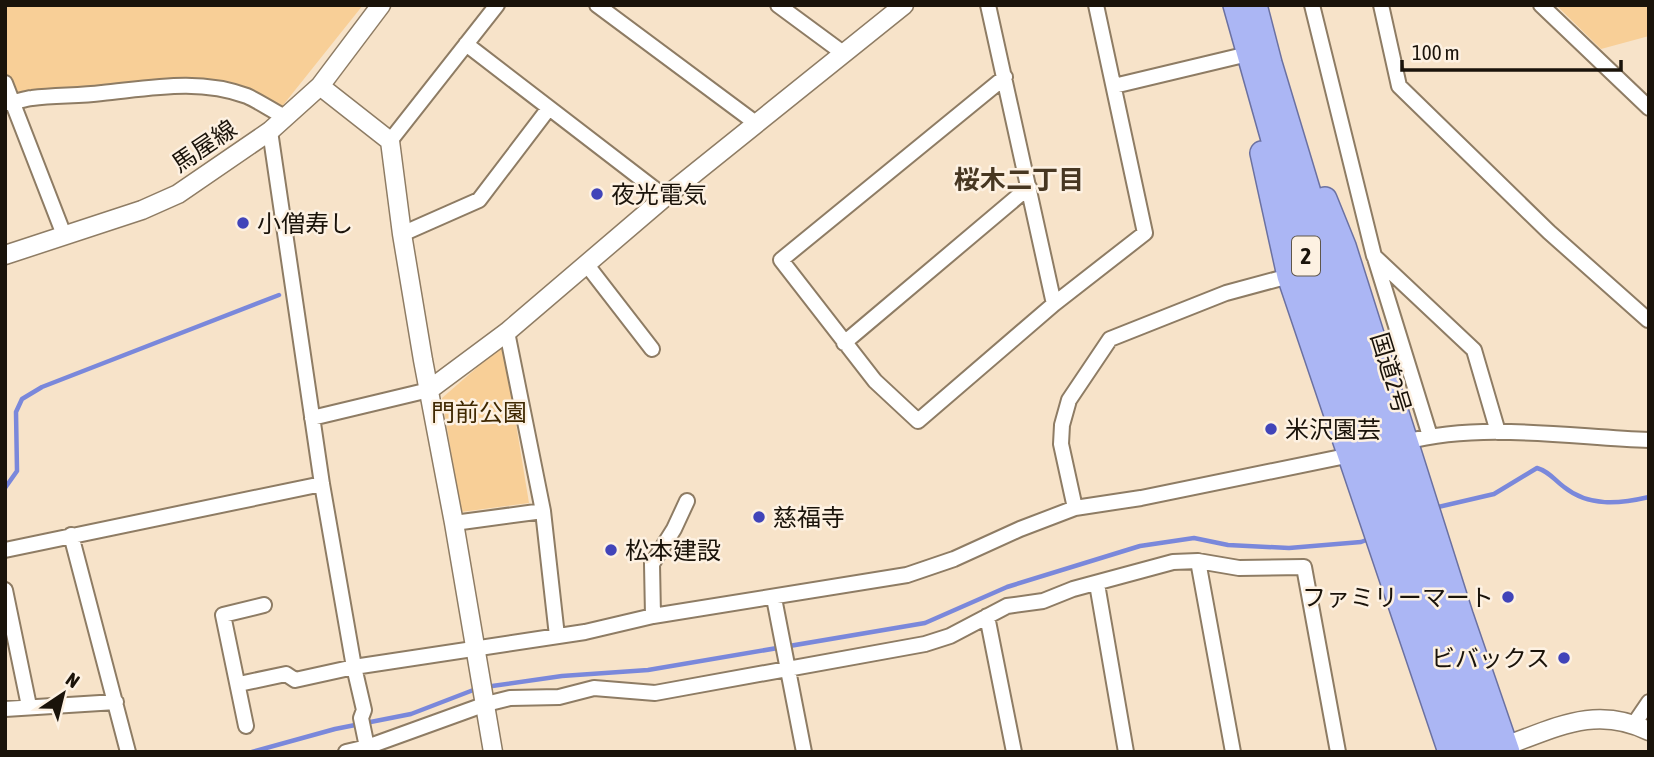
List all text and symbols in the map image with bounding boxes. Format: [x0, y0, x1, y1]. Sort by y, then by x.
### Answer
scale bar [1402, 28, 1621, 72]
text: 100 m [1412, 40, 1460, 64]
street label: 馬屋線 [167, 115, 241, 177]
district label: 桜木二丁目 [954, 165, 1084, 195]
place label: 夜光電気 [611, 181, 707, 208]
marker: 夜光電気 [589, 186, 605, 202]
place label: 小僧寿し [257, 210, 353, 237]
marker: 小僧寿し [235, 215, 251, 231]
road number: 2 [1292, 236, 1320, 276]
street label: 国道2号 [1366, 329, 1416, 417]
park label: 門前公園 [431, 399, 527, 426]
place label: 米沢園芸 [1285, 416, 1381, 443]
marker: 米沢園芸 [1263, 421, 1279, 437]
place label: 慈福寺 [773, 504, 845, 531]
marker: 慈福寺 [751, 509, 767, 525]
place label: 松本建設 [625, 537, 721, 564]
marker: 松本建設 [603, 542, 619, 558]
place label: ファミリーマート [1302, 584, 1494, 611]
marker: ファミリーマート [1500, 589, 1516, 605]
place label: ビバックス [1431, 645, 1550, 672]
marker: ビバックス [1556, 650, 1572, 666]
north arrow [28, 659, 98, 729]
text: N [62, 668, 84, 692]

